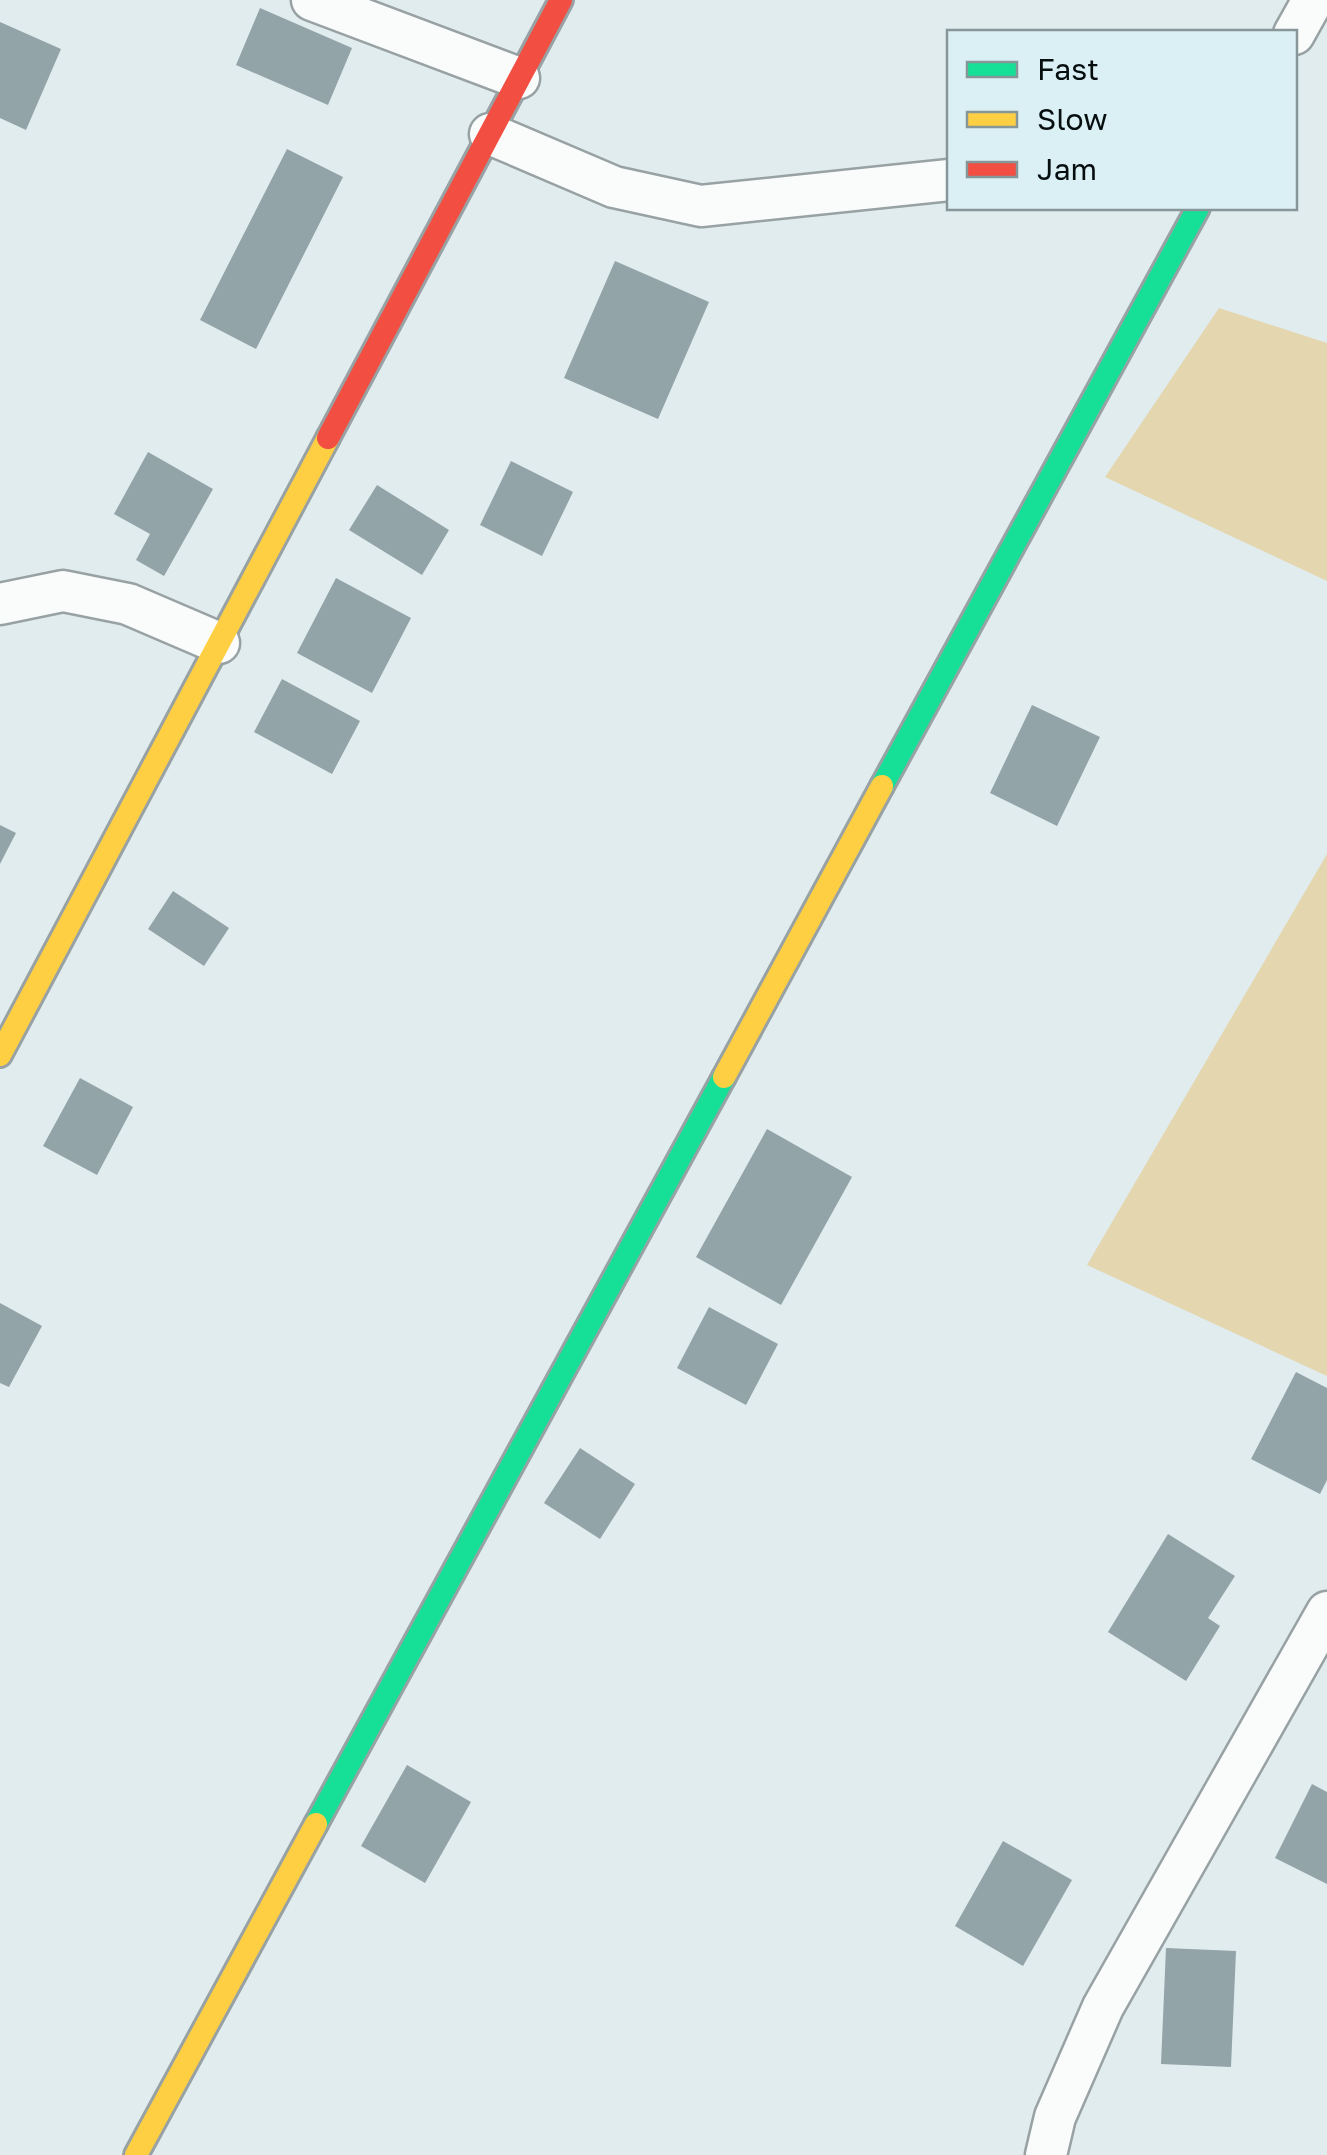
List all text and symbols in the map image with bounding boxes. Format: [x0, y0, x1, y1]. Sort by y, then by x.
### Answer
legend [947, 30, 1297, 210]
text: Fast [1037, 51, 1099, 87]
text: Slow [1037, 101, 1108, 137]
text: Jam [1037, 151, 1097, 187]

